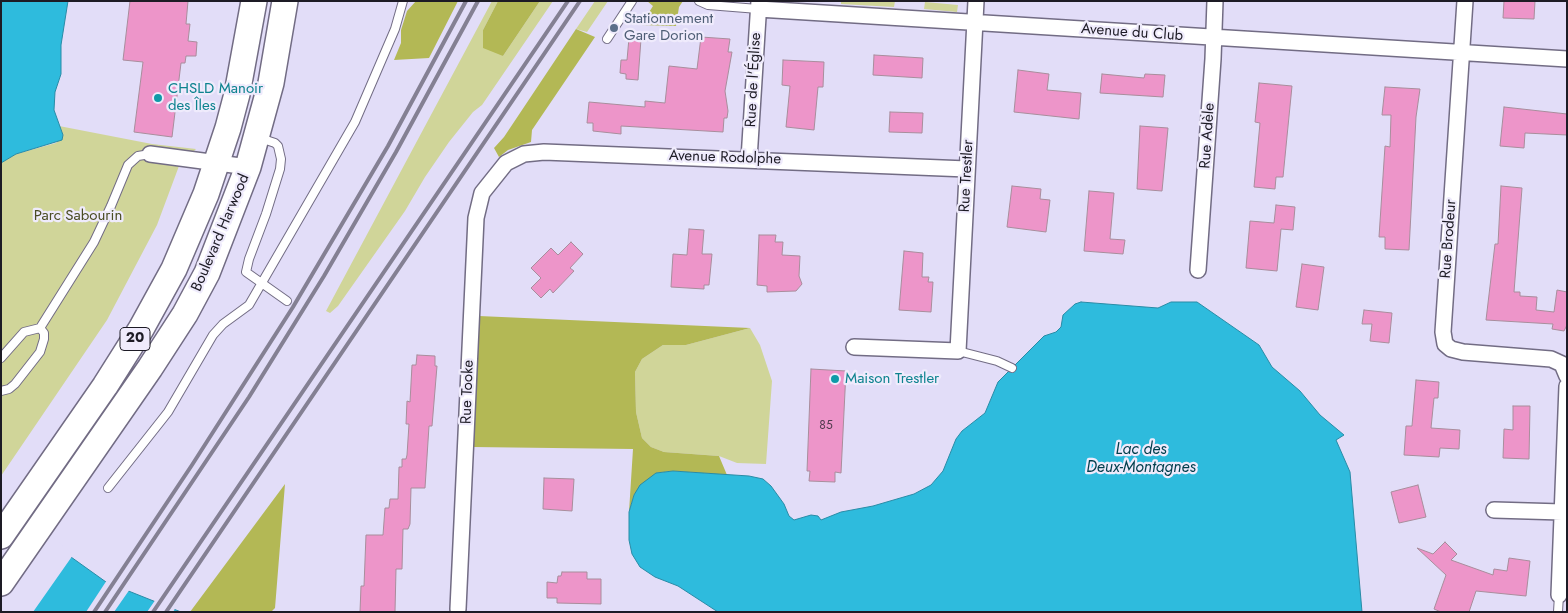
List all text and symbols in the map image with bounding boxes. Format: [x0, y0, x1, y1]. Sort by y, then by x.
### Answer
place label: Stationnement Gare Dorion [624, 10, 713, 45]
street label: Avenue du Club [1080, 20, 1184, 46]
marker: Stationnement Gare Dorion [608, 22, 620, 34]
street label: Rue de l'Église [743, 32, 765, 128]
place label: CHSLD Manoir des Îles [168, 80, 263, 115]
marker: CHSLD Manoir des Îles [152, 92, 164, 104]
street label: Rue Adèle [1197, 103, 1219, 169]
street label: Rue Trestler [956, 139, 978, 213]
street label: Avenue Rodolphe [669, 147, 781, 169]
street label: Boulevard Harwood [188, 172, 254, 294]
street label: Rue Brodeur [1437, 199, 1461, 279]
park label: Parc Sabourin [34, 207, 122, 225]
road number: 20 [120, 328, 150, 350]
street label: Rue Tooke [458, 359, 478, 425]
place label: Maison Trestler [845, 370, 939, 388]
marker: Maison Trestler [829, 373, 841, 385]
house number: 85 [819, 419, 833, 433]
water label: Lac des Deux-Montagnes [1086, 440, 1196, 478]

